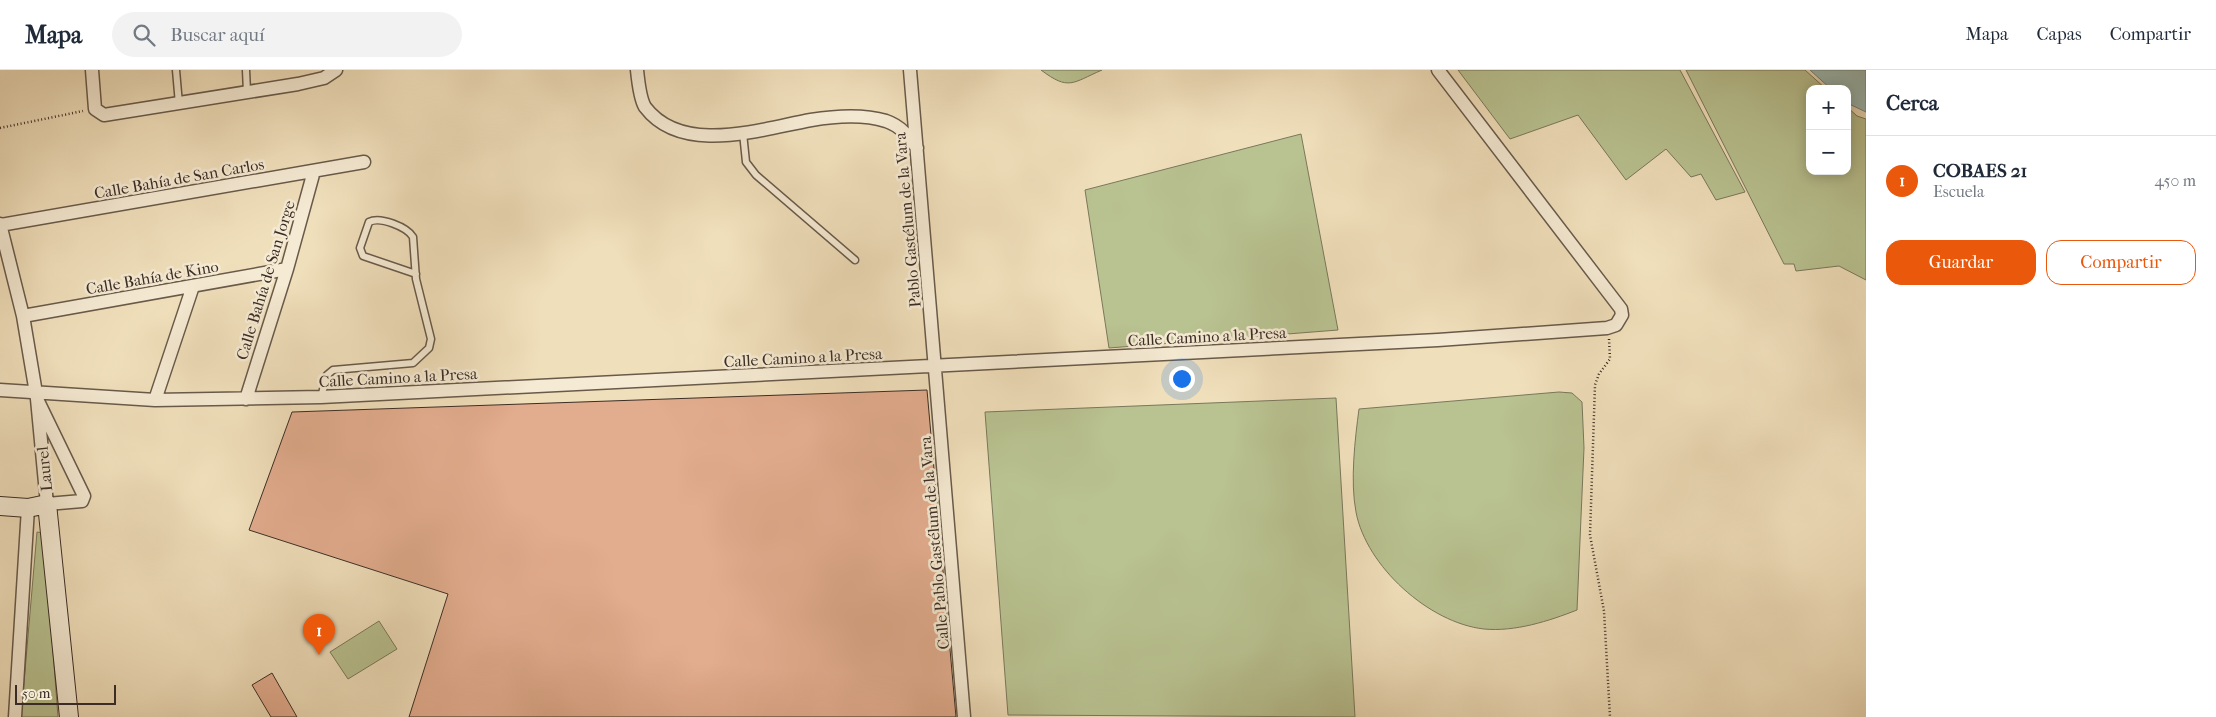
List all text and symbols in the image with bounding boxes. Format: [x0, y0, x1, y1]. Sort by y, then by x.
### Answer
search box [112, 12, 462, 57]
text: Mapa [25, 21, 82, 49]
icon: search [130, 21, 158, 49]
text: Buscar aquí [170, 24, 265, 46]
text: Mapa [1966, 24, 2008, 45]
text: Capas [2036, 24, 2082, 45]
text: Compartir [2110, 24, 2191, 45]
map controls [1806, 85, 1851, 175]
button: + [1806, 85, 1851, 130]
text: Cerca [1886, 91, 1938, 115]
button: − [1806, 130, 1851, 175]
street label: Pablo Gastélum de la Vara [890, 131, 925, 308]
street label: Calle Bahía de San Carlos [93, 154, 266, 203]
text: COBAES 21 [1933, 160, 2027, 182]
text: 1 [1899, 171, 1905, 190]
text: 450 m [2155, 171, 2196, 190]
text: Escuela [1933, 182, 1984, 201]
street label: Calle Bahía de San Jorge [232, 198, 299, 362]
button: Guardar [1886, 240, 2036, 285]
button: Compartir [2046, 240, 2196, 285]
street label: Calle Bahía de Kino [84, 256, 220, 299]
street label: Calle Camino a la Presa [1127, 323, 1287, 350]
street label: Calle Camino a la Presa [723, 344, 883, 371]
street label: Calle Camino a la Presa [318, 364, 478, 391]
your location [1169, 366, 1195, 392]
street label: Calle Pablo Gastélum de la Vara [916, 435, 953, 650]
street label: Laurel [33, 445, 56, 492]
pin: 1 [303, 614, 335, 655]
scale bar [15, 682, 116, 705]
text: 50 m [22, 685, 50, 702]

